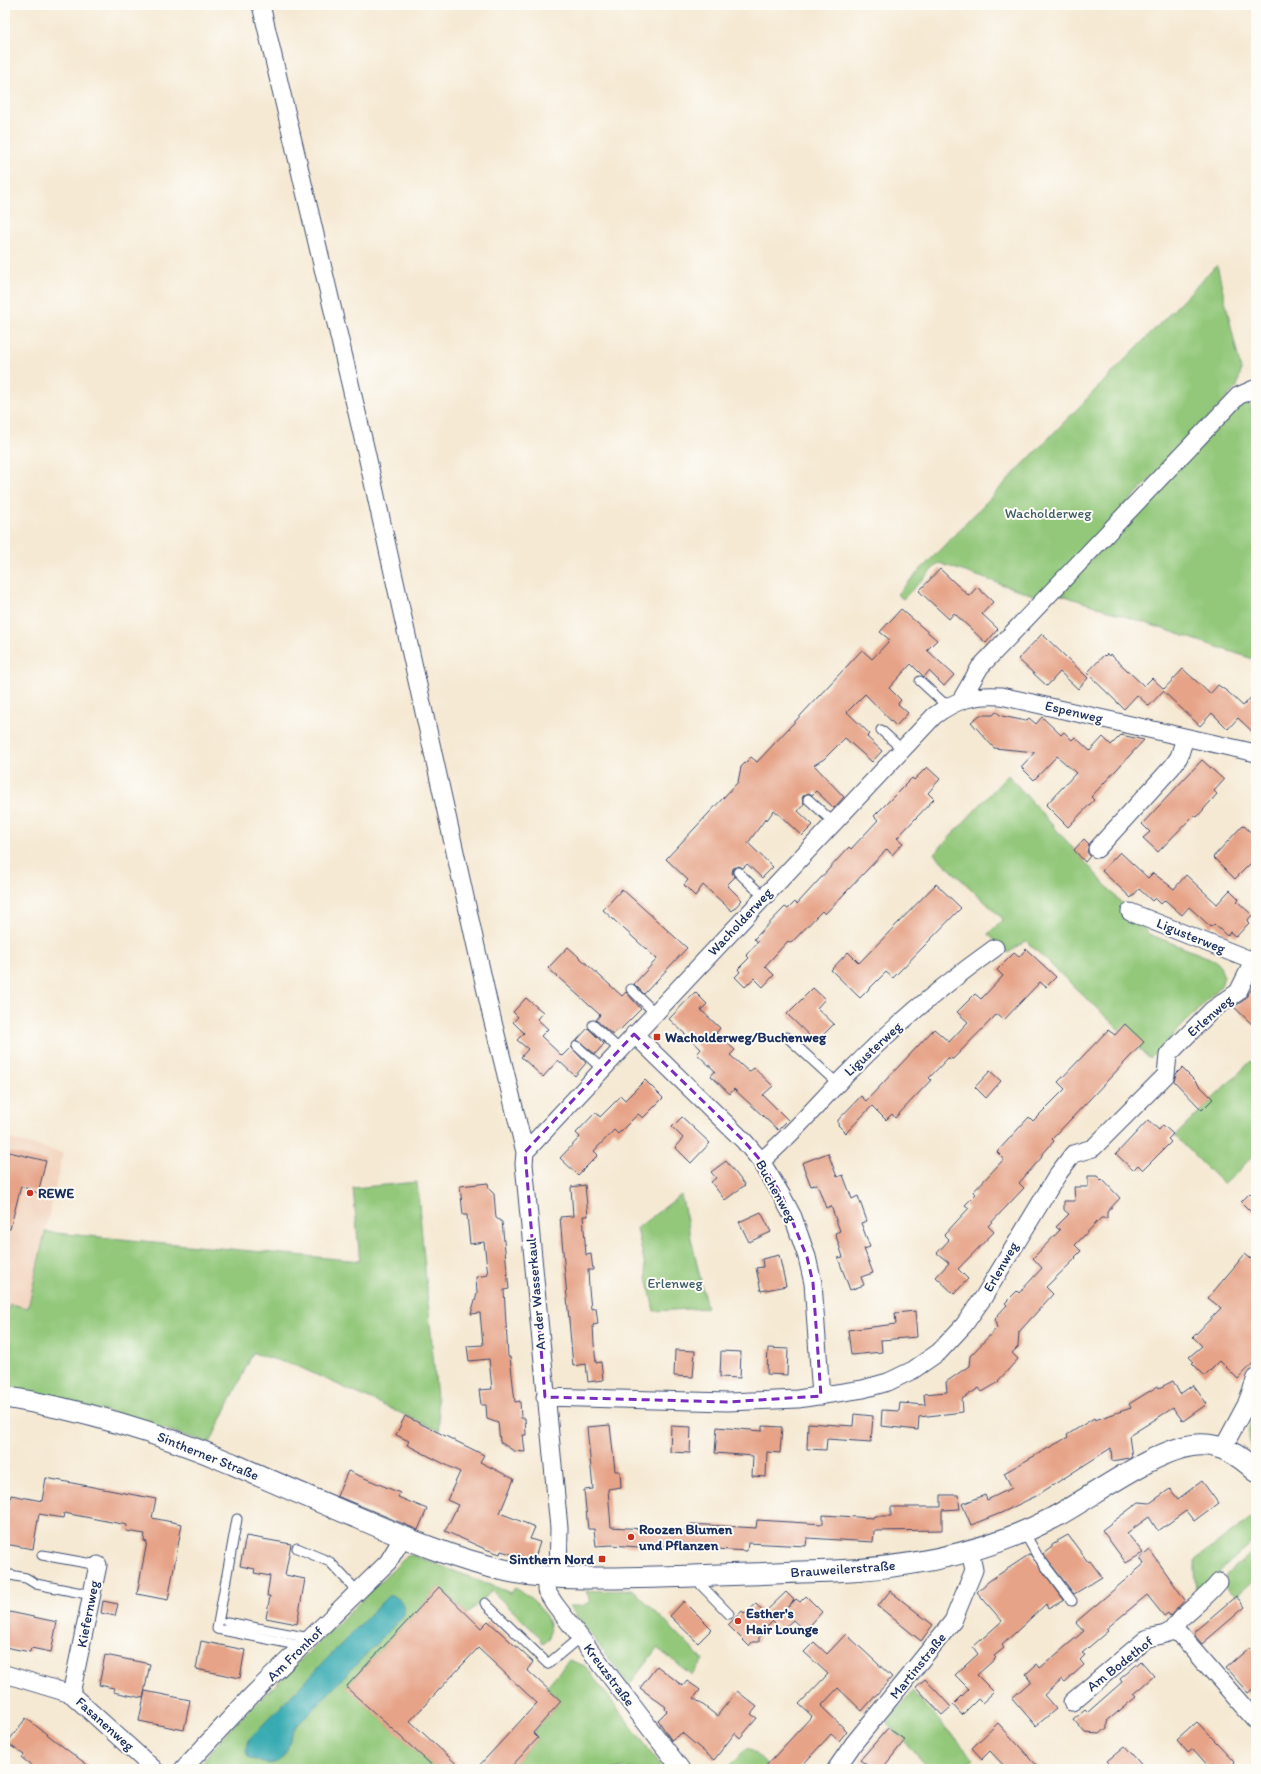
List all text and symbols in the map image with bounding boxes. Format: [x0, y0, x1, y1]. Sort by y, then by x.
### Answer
park label: Wacholderweg [1005, 505, 1092, 522]
street label: Espenweg [1043, 697, 1105, 727]
street label: Wacholderweg [704, 884, 776, 960]
street label: Ligusterweg [1154, 915, 1229, 958]
street label: Erlenweg [1184, 991, 1237, 1040]
street label: Ligusterweg [841, 1017, 906, 1080]
place label: Wacholderweg/Buchenweg [665, 1029, 827, 1046]
marker: Wacholderweg/Buchenweg [652, 1032, 662, 1042]
street label: Buchenweg [752, 1157, 800, 1226]
place label: REWE [38, 1185, 74, 1202]
marker: REWE [25, 1188, 35, 1198]
street label: An der Wasserkaul [523, 1237, 549, 1351]
street label: Erlenweg [980, 1238, 1023, 1295]
park label: Erlenweg [647, 1275, 703, 1292]
street label: Sintherner Straße [155, 1428, 262, 1484]
place label: Roozen Blumen und Pflanzen [638, 1521, 733, 1554]
marker: Roozen Blumen und Pflanzen [626, 1532, 636, 1542]
place label: Sinthern Nord [509, 1551, 594, 1568]
marker: Sinthern Nord [597, 1554, 607, 1564]
street label: Brauweilerstraße [790, 1557, 896, 1581]
street label: Kiefernweg [73, 1578, 103, 1649]
place label: Esther's Hair Lounge [746, 1605, 819, 1638]
marker: Esther's Hair Lounge [733, 1616, 743, 1626]
street label: Am Fronhof [263, 1623, 327, 1685]
street label: Martinstraße [886, 1629, 950, 1703]
street label: Am Bodethof [1083, 1632, 1157, 1695]
street label: Kreuzstraße [580, 1640, 638, 1710]
street label: Fasanenweg [72, 1693, 138, 1755]

